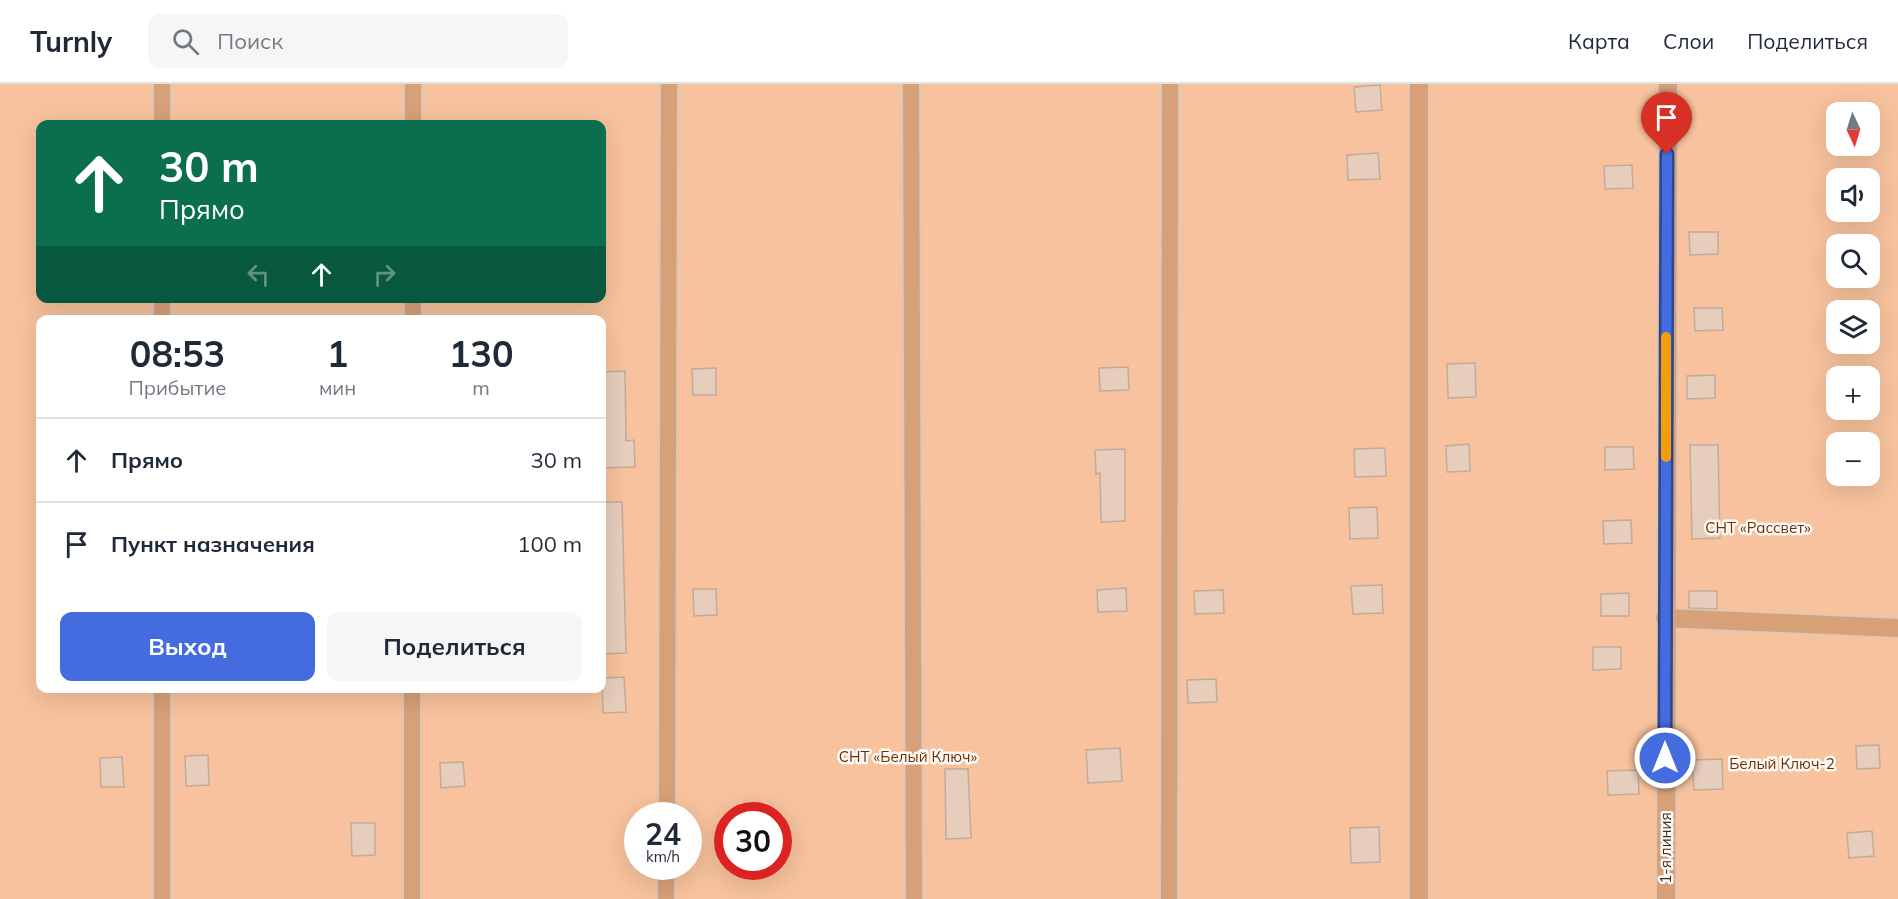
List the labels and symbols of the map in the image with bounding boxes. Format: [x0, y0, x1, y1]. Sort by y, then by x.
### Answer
pin [1641, 92, 1692, 154]
north arrow [1826, 102, 1880, 156]
park label: СНТ «Рассвет» [1705, 518, 1811, 537]
position arrow [1633, 726, 1697, 790]
park label: СНТ «Белый Ключ» [839, 747, 977, 766]
park label: Белый Ключ-2 [1729, 754, 1835, 773]
speed limit sign: 30 [714, 802, 792, 880]
street label: 1-я линия [1656, 812, 1675, 884]

